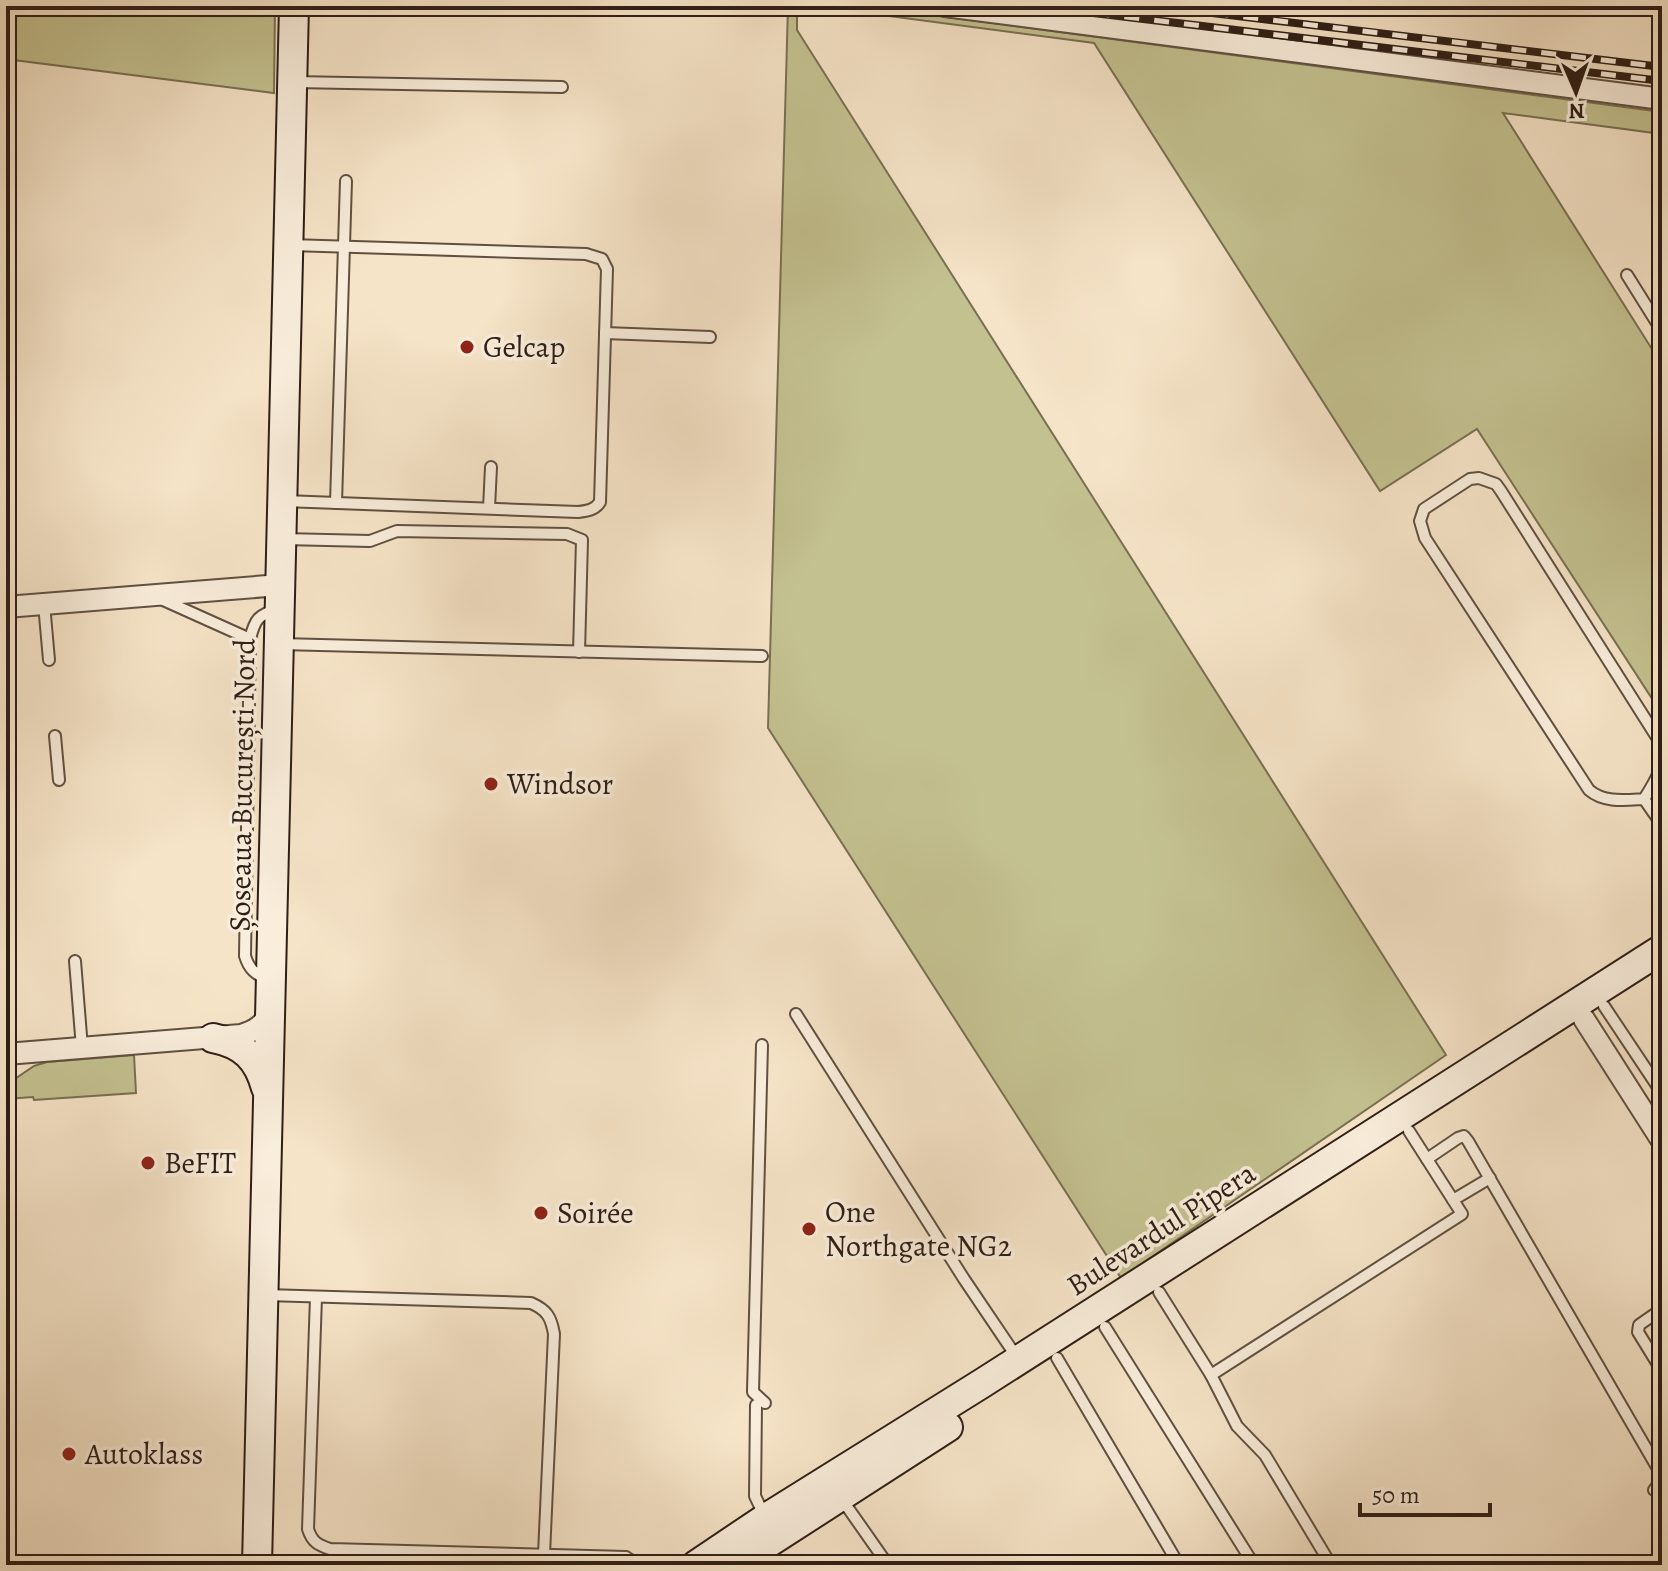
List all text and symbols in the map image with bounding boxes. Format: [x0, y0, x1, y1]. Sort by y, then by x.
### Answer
north arrow [1536, 52, 1616, 132]
text: N [1568, 96, 1585, 126]
place label: Gelcap [483, 327, 565, 367]
marker: Gelcap [458, 338, 476, 356]
street label: Șoseaua București Nord [219, 637, 265, 932]
place label: Windsor [506, 764, 613, 804]
marker: Windsor [482, 775, 500, 793]
place label: BeFIT [164, 1143, 237, 1183]
street label: Bulevardul Pipera [1059, 1153, 1263, 1305]
marker: BeFIT [139, 1154, 157, 1172]
place label: One Northgate NG2 [825, 1192, 1012, 1266]
place label: Soirée [557, 1193, 634, 1233]
marker: Soirée [532, 1204, 550, 1222]
marker: One Northgate NG2 [800, 1220, 818, 1238]
place label: Autoklass [84, 1434, 203, 1474]
marker: Autoklass [60, 1445, 78, 1463]
scale bar [1360, 1467, 1490, 1517]
text: 50 m [1372, 1479, 1420, 1511]

